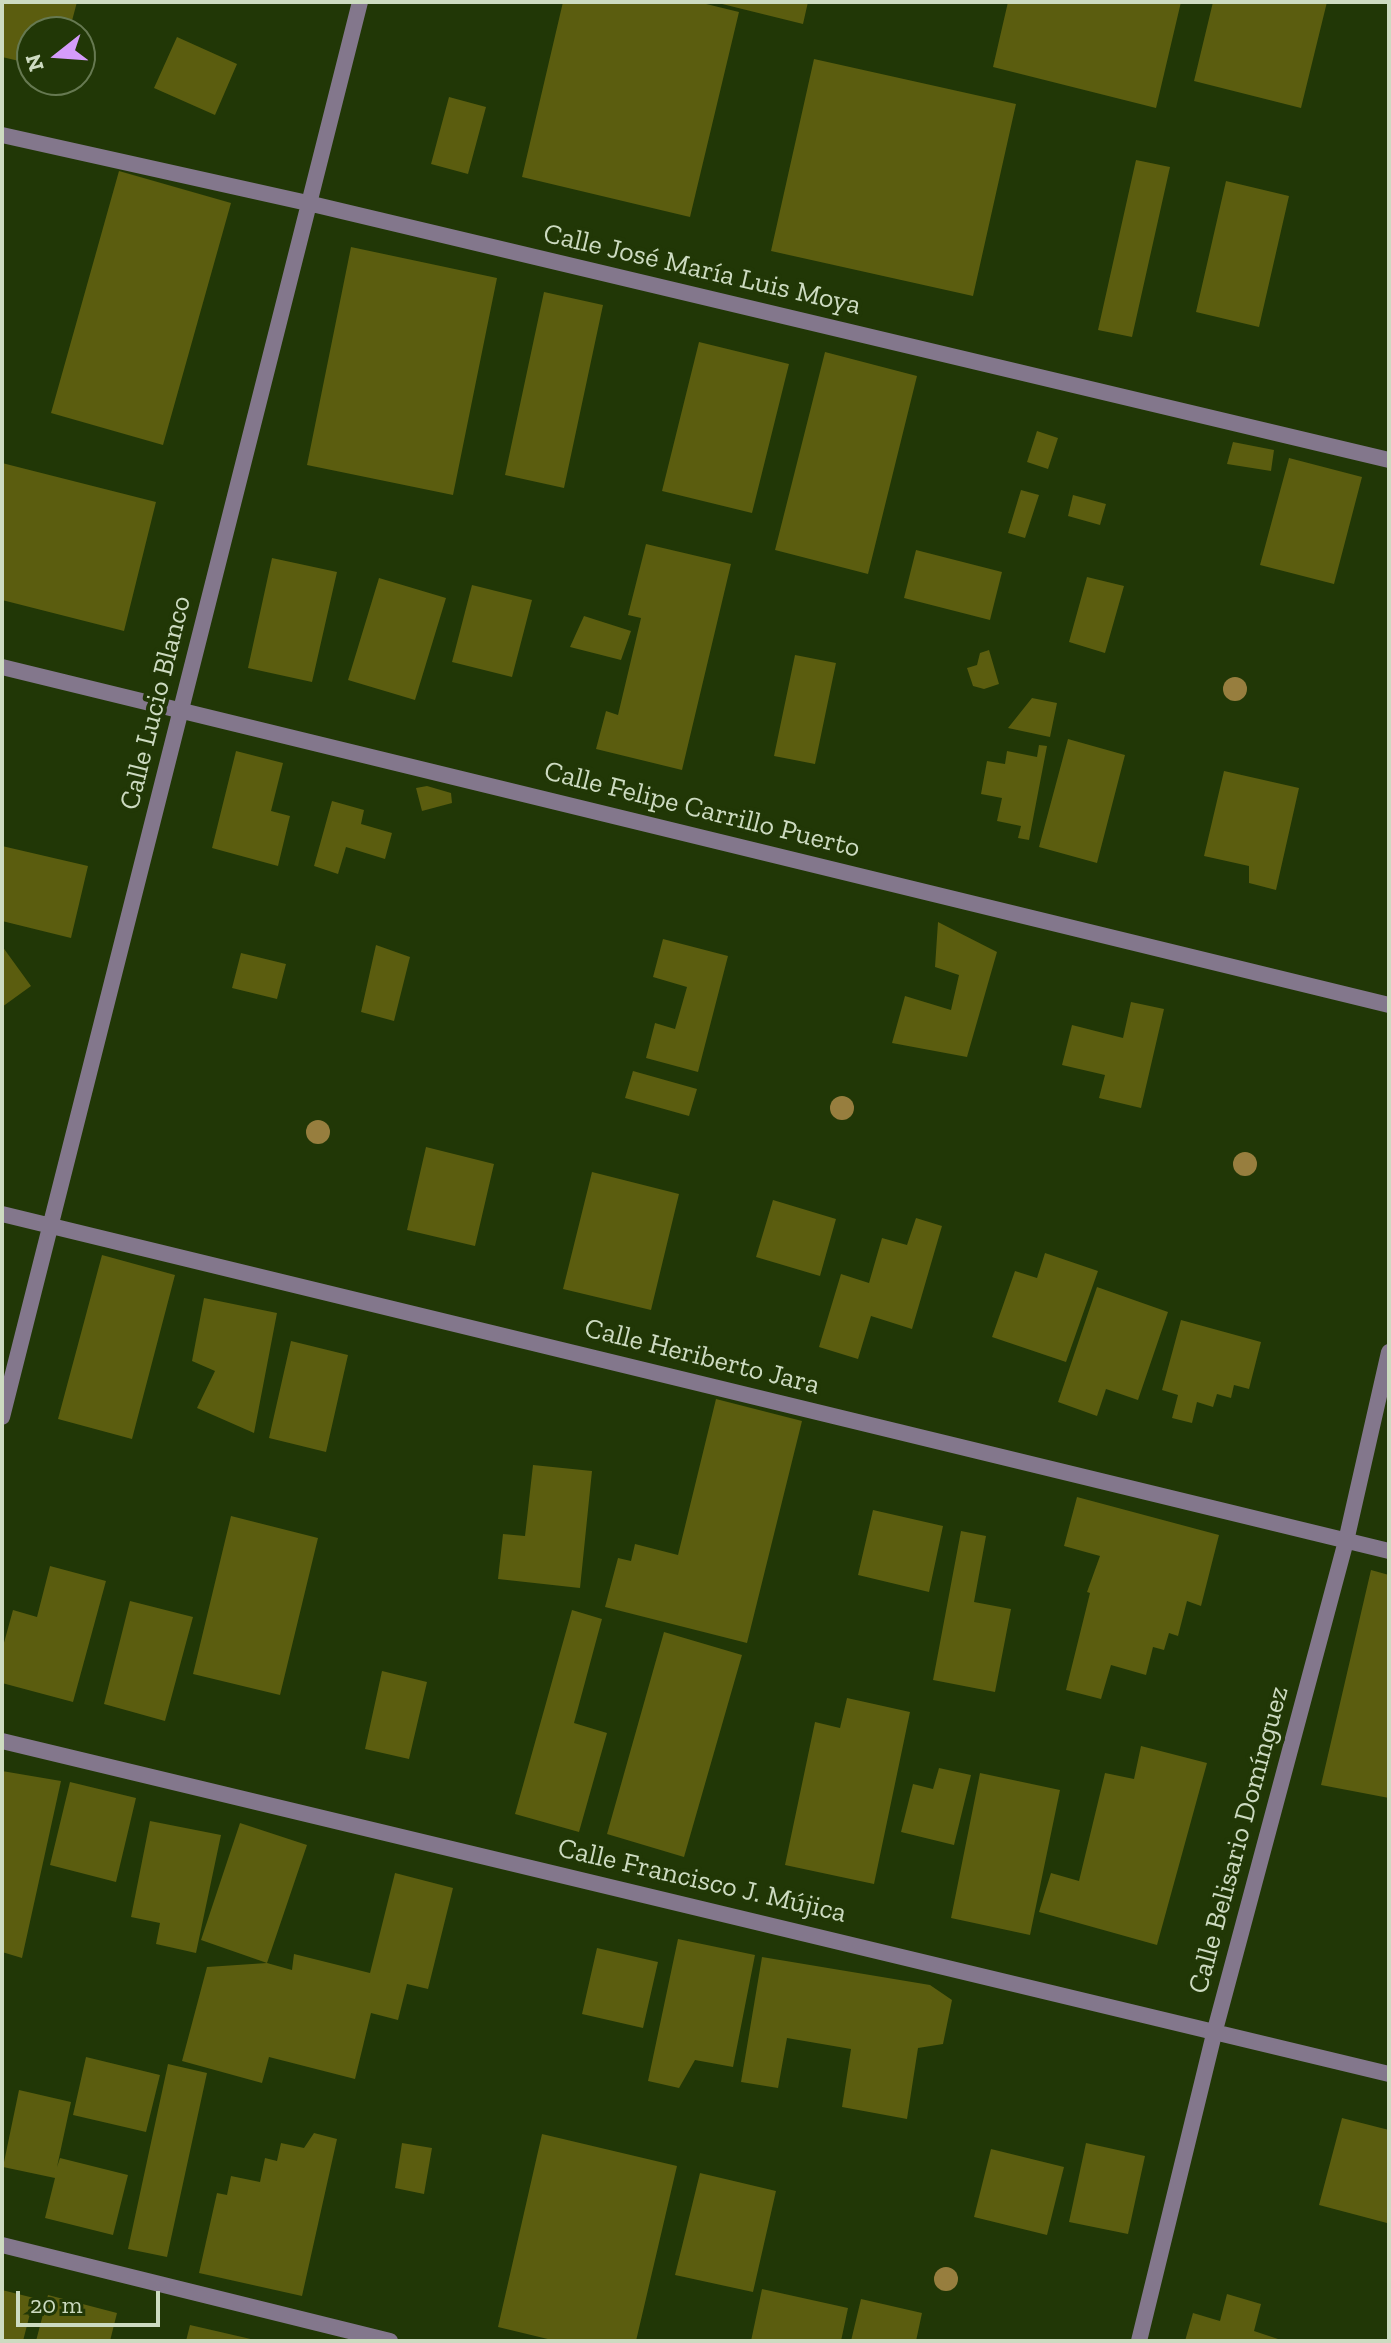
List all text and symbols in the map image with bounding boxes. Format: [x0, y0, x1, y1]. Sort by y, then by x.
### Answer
north arrow [16, 16, 96, 96]
text: N [19, 51, 50, 75]
street label: Calle José María Luis Moya [540, 217, 864, 323]
street label: Calle Lucio Blanco [113, 593, 199, 813]
street label: Calle Felipe Carrillo Puerto [541, 754, 863, 866]
street label: Calle Heriberto Jara [581, 1312, 823, 1402]
street label: Calle Belisario Domínguez [1182, 1683, 1296, 1997]
street label: Calle Francisco J. Mújica [554, 1831, 850, 1931]
scale bar [20, 2275, 164, 2325]
text: 20 m [30, 2290, 82, 2319]

